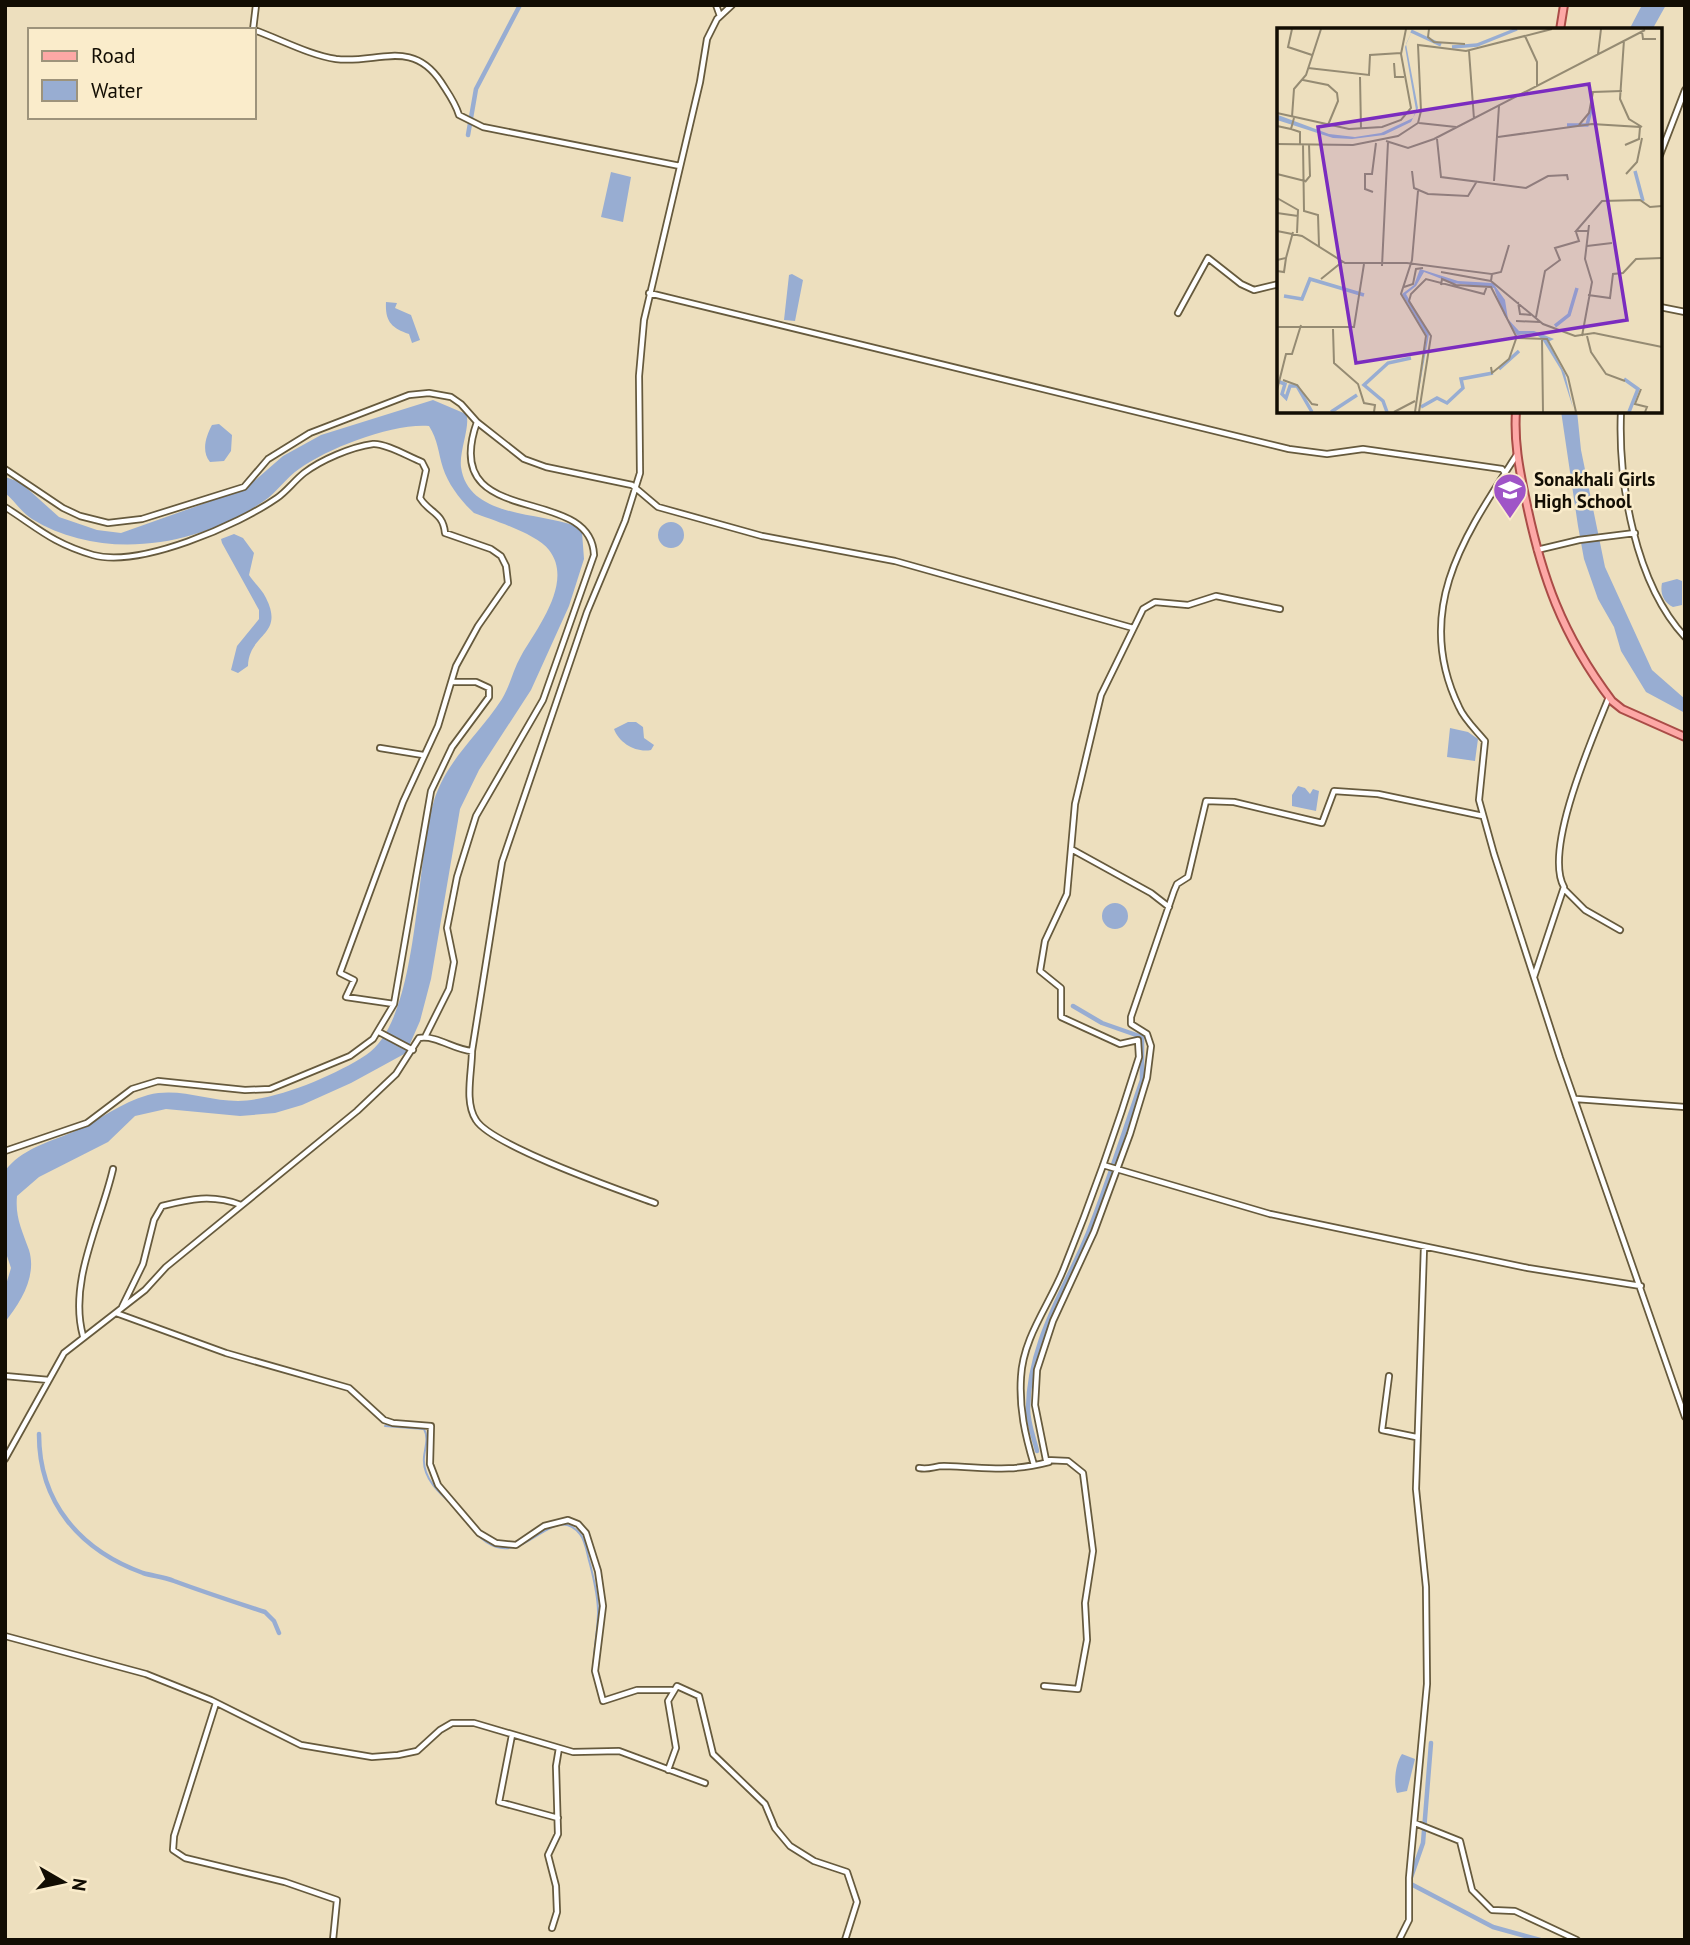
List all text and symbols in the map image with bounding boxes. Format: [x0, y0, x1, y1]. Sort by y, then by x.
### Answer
legend [28, 28, 256, 119]
inset map [1277, 28, 1662, 413]
text: Road [91, 42, 135, 69]
text: Water [91, 77, 143, 104]
place label: Sonakhali Girls High School [1534, 467, 1655, 513]
school or university icon: Sonakhali Girls High School [1491, 471, 1529, 520]
north arrow [28, 1847, 98, 1917]
text: N [67, 1877, 93, 1893]

